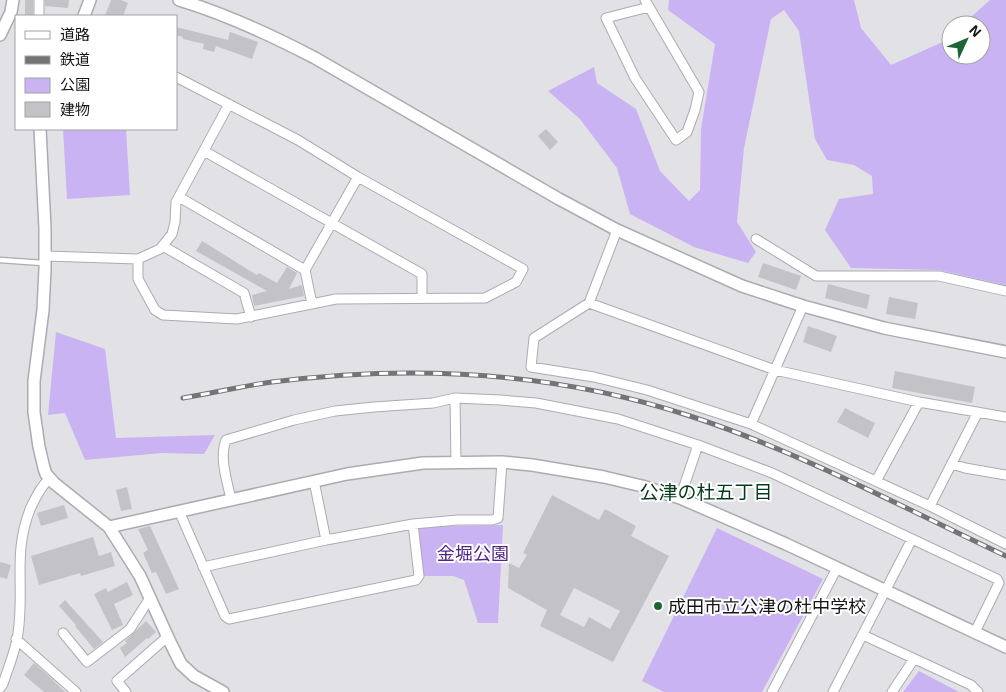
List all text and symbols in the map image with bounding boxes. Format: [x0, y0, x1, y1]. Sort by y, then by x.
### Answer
legend [15, 15, 178, 130]
north arrow [941, 15, 991, 65]
text: N [966, 21, 985, 40]
text: 道路 [60, 25, 90, 43]
text: 鉄道 [60, 50, 90, 68]
text: 公園 [60, 75, 90, 93]
text: 建物 [60, 100, 90, 118]
district label: 公津の杜五丁目 [639, 480, 773, 503]
park label: 金堀公園 [437, 542, 509, 564]
place label: 成田市立公津の杜中学校 [668, 595, 866, 617]
marker: 成田市立公津の杜中学校 [652, 600, 664, 612]

